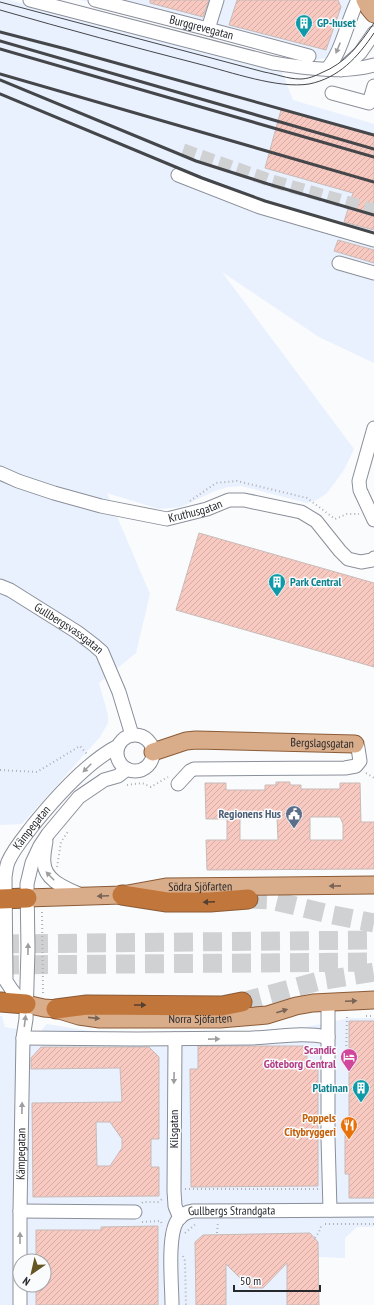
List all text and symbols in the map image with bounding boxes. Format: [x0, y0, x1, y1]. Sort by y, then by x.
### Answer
street label: Burggrevegatan [168, 11, 235, 43]
building icon: GP-huset [294, 13, 314, 38]
place label: GP-huset [317, 15, 356, 30]
one-way arrow [335, 43, 341, 55]
street label: Kruthusgatan [167, 496, 224, 525]
building icon: Park Central [267, 572, 287, 597]
place label: Park Central [290, 574, 342, 589]
street label: Gullbergsvassgatan [32, 599, 107, 657]
street label: Bergslagsgatan [290, 734, 354, 751]
one-way arrow [82, 763, 92, 773]
street label: Kämpegatan [9, 802, 53, 852]
public building icon: Regionens Hus [284, 804, 304, 829]
place label: Regionens Hus [218, 806, 281, 821]
one-way arrow [46, 871, 55, 881]
street label: Södra Sjöfarten [168, 878, 232, 894]
one-way arrow [328, 883, 341, 889]
one-way arrow [96, 893, 109, 899]
one-way arrow [203, 898, 215, 905]
one-way arrow [25, 942, 31, 955]
one-way arrow [345, 997, 357, 1004]
one-way arrow [134, 1002, 147, 1008]
one-way arrow [276, 1007, 288, 1013]
street label: Norra Sjöfarten [169, 1010, 233, 1026]
one-way arrow [22, 1015, 28, 1027]
one-way arrow [88, 1015, 100, 1021]
one-way arrow [208, 1036, 221, 1042]
place label: Scandic Göteborg Central [264, 1042, 337, 1071]
hotel icon: Scandic Göteborg Central [339, 1047, 359, 1072]
one-way arrow [171, 1072, 178, 1084]
building icon: Platinan [351, 1078, 371, 1103]
place label: Platinan [312, 1080, 348, 1095]
one-way arrow [19, 1101, 25, 1114]
street label: Kilsgatan [166, 1110, 181, 1148]
place label: Poppels Citybryggeri [284, 1110, 336, 1139]
restaurant icon: Poppels Citybryggeri [339, 1115, 359, 1140]
street label: Kämpegatan [13, 1128, 28, 1180]
street label: Gullbergs Strandgata [186, 1203, 275, 1219]
one-way arrow [17, 1231, 23, 1244]
north arrow [12, 1253, 52, 1293]
scale bar [234, 1267, 320, 1293]
text: 50 m [240, 1273, 261, 1288]
text: N [20, 1274, 33, 1289]

